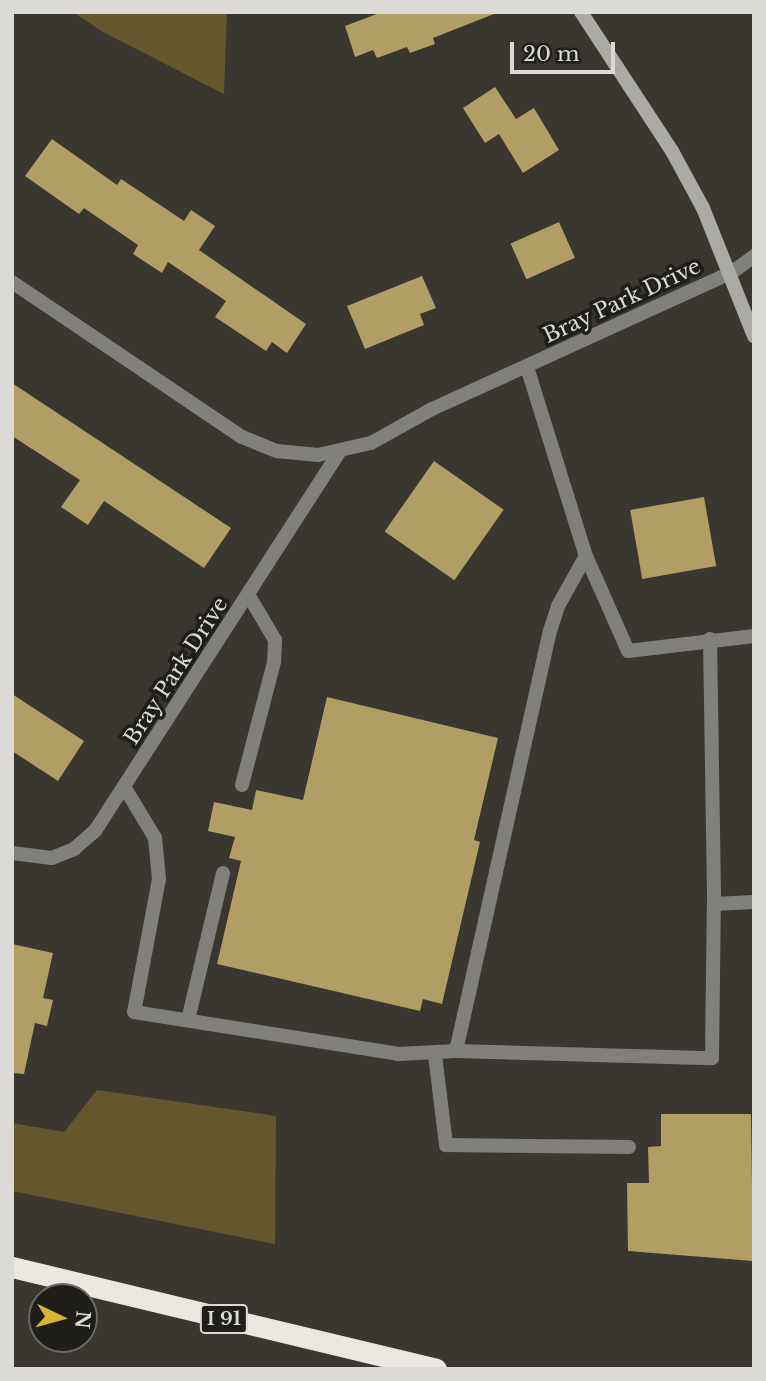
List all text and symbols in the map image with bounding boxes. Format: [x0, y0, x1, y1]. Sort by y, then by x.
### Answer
scale bar [514, 28, 619, 72]
text: 20 m [523, 41, 580, 67]
street label: Bray Park Drive [539, 253, 705, 349]
street label: Bray Park Drive [119, 592, 233, 750]
north arrow [28, 1283, 98, 1353]
road number: I 91 [200, 1303, 248, 1334]
text: N [70, 1310, 95, 1330]

